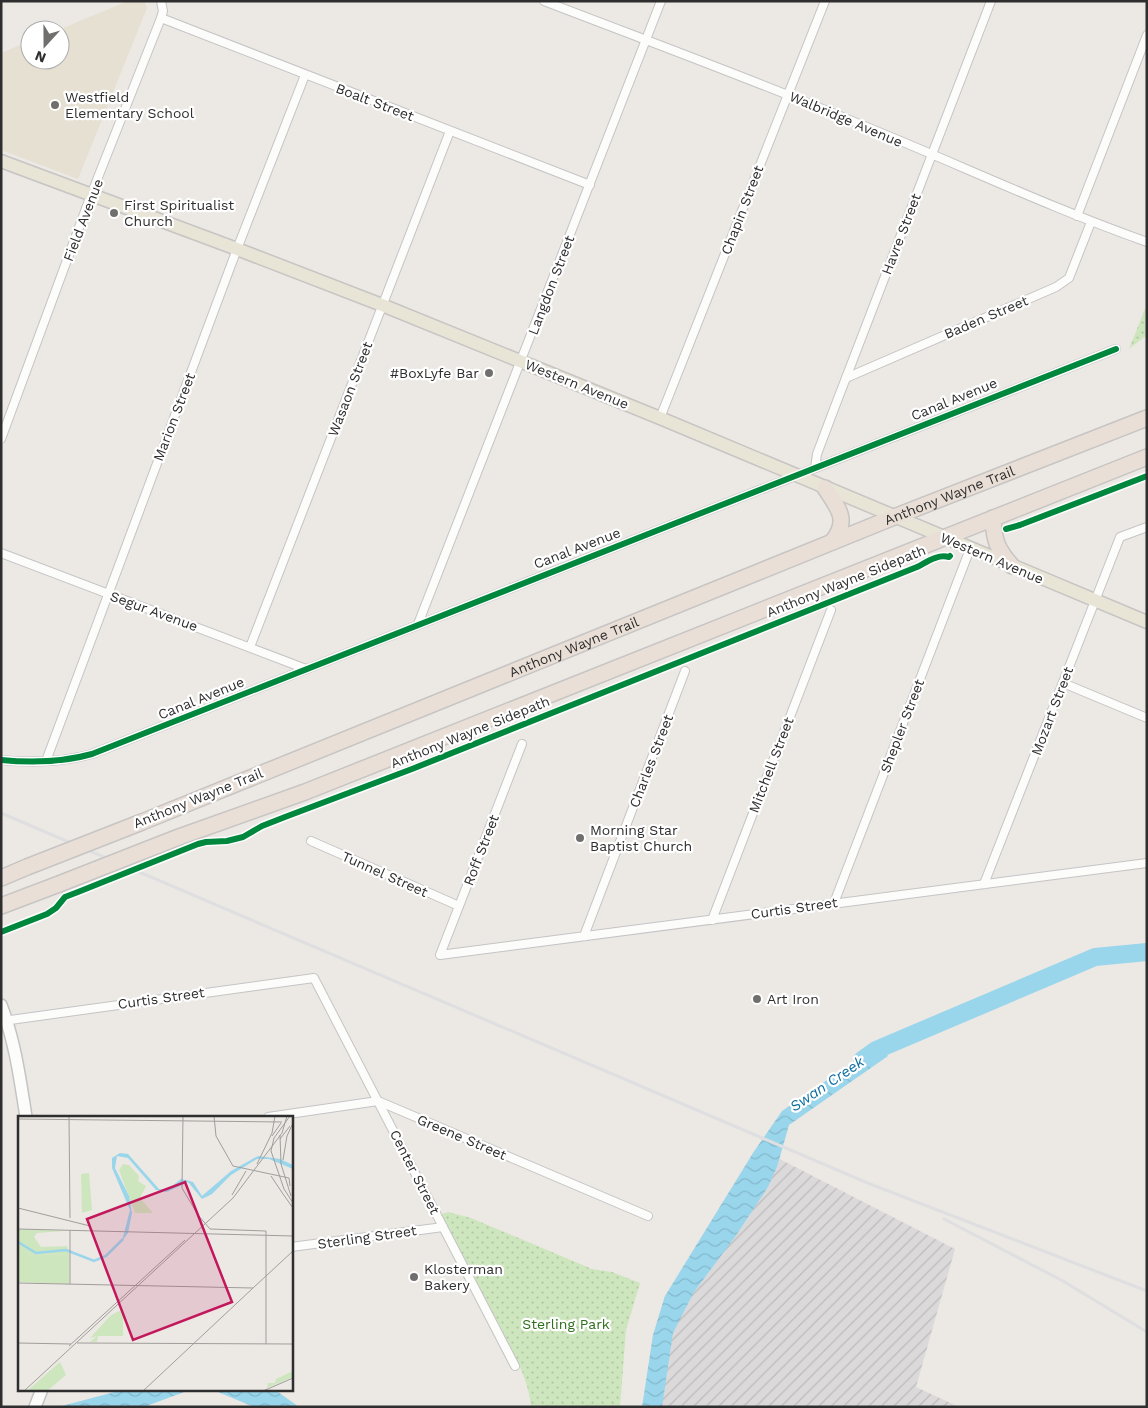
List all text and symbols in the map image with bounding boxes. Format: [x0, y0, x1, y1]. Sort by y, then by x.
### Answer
north arrow [20, 20, 70, 70]
text: N [33, 48, 48, 66]
street label: Boalt Street [334, 80, 416, 124]
street label: Walbridge Avenue [787, 88, 905, 150]
place label: Westfield Elementary School [65, 89, 195, 121]
marker: Westfield Elementary School [49, 99, 61, 111]
street label: Chapin Street [718, 163, 766, 257]
street label: Field Avenue [60, 176, 106, 264]
street label: Havre Street [878, 191, 924, 277]
place label: First Spiritualist Church [124, 197, 234, 229]
marker: First Spiritualist Church [108, 207, 120, 219]
street label: Langdon Street [525, 233, 577, 337]
street label: Baden Street [942, 292, 1030, 342]
street label: Wasaon Street [325, 339, 375, 439]
street label: Western Avenue [523, 356, 631, 412]
place label: #BoxLyfe Bar [390, 365, 479, 381]
marker: #BoxLyfe Bar [483, 367, 495, 379]
street label: Marion Street [150, 371, 198, 463]
street label: Canal Avenue [909, 374, 999, 424]
street label: Anthony Wayne Trail [882, 462, 1017, 528]
street label: Canal Avenue [531, 524, 623, 572]
street label: Western Avenue [938, 529, 1046, 587]
street label: Anthony Wayne Sidepath [764, 542, 928, 620]
street label: Segur Avenue [108, 588, 200, 634]
street label: Anthony Wayne Trail [507, 613, 642, 680]
street label: Mozart Street [1028, 664, 1076, 758]
street label: Canal Avenue [156, 673, 246, 723]
street label: Shepler Street [877, 677, 927, 775]
street label: Anthony Wayne Sidepath [388, 693, 552, 771]
street label: Charles Street [626, 712, 676, 810]
street label: Mitchell Street [745, 715, 797, 815]
street label: Anthony Wayne Trail [131, 764, 266, 831]
street label: Roff Street [460, 812, 502, 888]
place label: Morning Star Baptist Church [590, 822, 692, 854]
marker: Morning Star Baptist Church [574, 832, 586, 844]
street label: Tunnel Street [340, 848, 431, 900]
street label: Curtis Street [750, 894, 839, 922]
street label: Curtis Street [117, 984, 206, 1012]
place label: Art Iron [767, 991, 819, 1007]
marker: Art Iron [751, 993, 763, 1005]
water label: Swan Creek [786, 1052, 868, 1115]
street label: Greene Street [415, 1111, 509, 1163]
inset map [18, 1116, 292, 1390]
street label: Center Street [387, 1127, 443, 1217]
street label: Sterling Street [317, 1222, 418, 1252]
place label: Klosterman Bakery [424, 1261, 503, 1293]
marker: Klosterman Bakery [408, 1271, 420, 1283]
park label: Sterling Park [522, 1316, 610, 1332]

